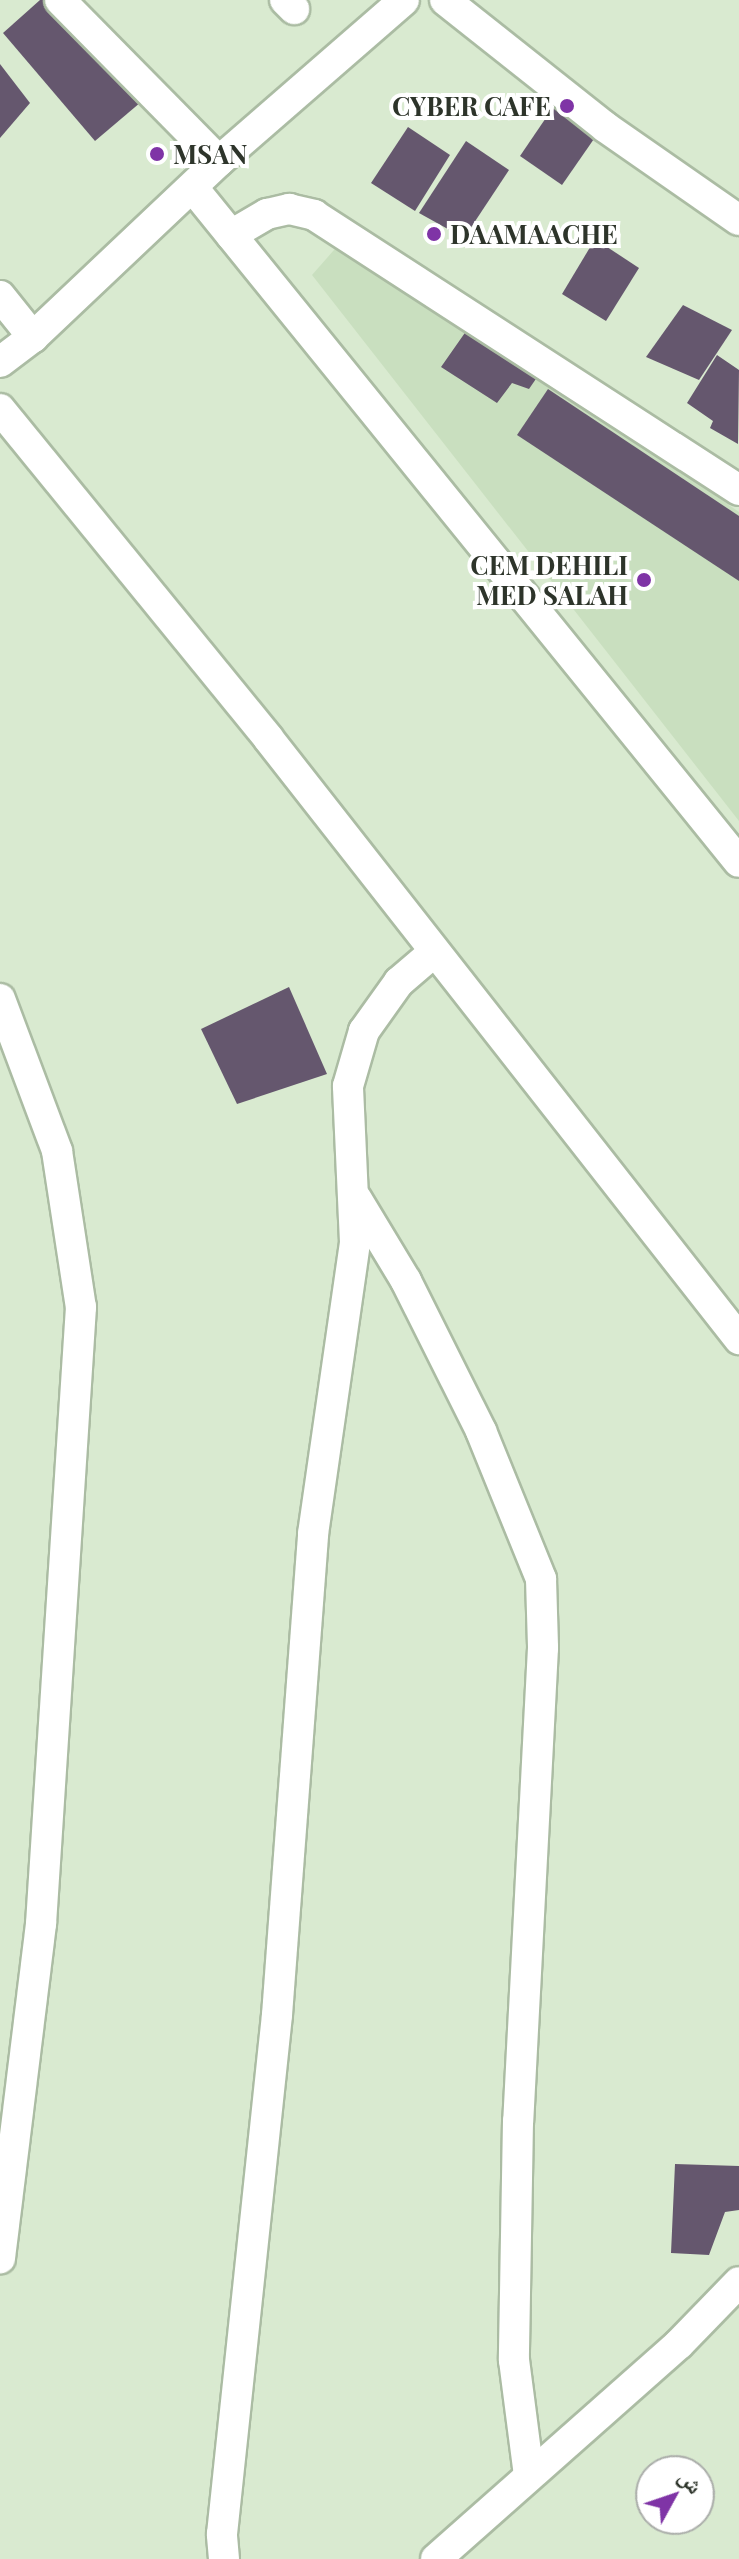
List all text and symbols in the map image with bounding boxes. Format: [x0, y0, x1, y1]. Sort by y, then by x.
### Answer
place label: CYBER CAFE [392, 90, 551, 122]
marker: CYBER CAFE [558, 97, 576, 115]
place label: MSAN [173, 138, 248, 170]
marker: MSAN [148, 145, 166, 163]
place label: DAAMAACHE [450, 218, 618, 250]
marker: DAAMAACHE [425, 225, 443, 243]
place label: CEM DEHILI MED SALAH [470, 549, 628, 610]
marker: CEM DEHILI MED SALAH [635, 571, 653, 589]
north arrow [635, 2455, 715, 2535]
text: ش [673, 2462, 711, 2499]

